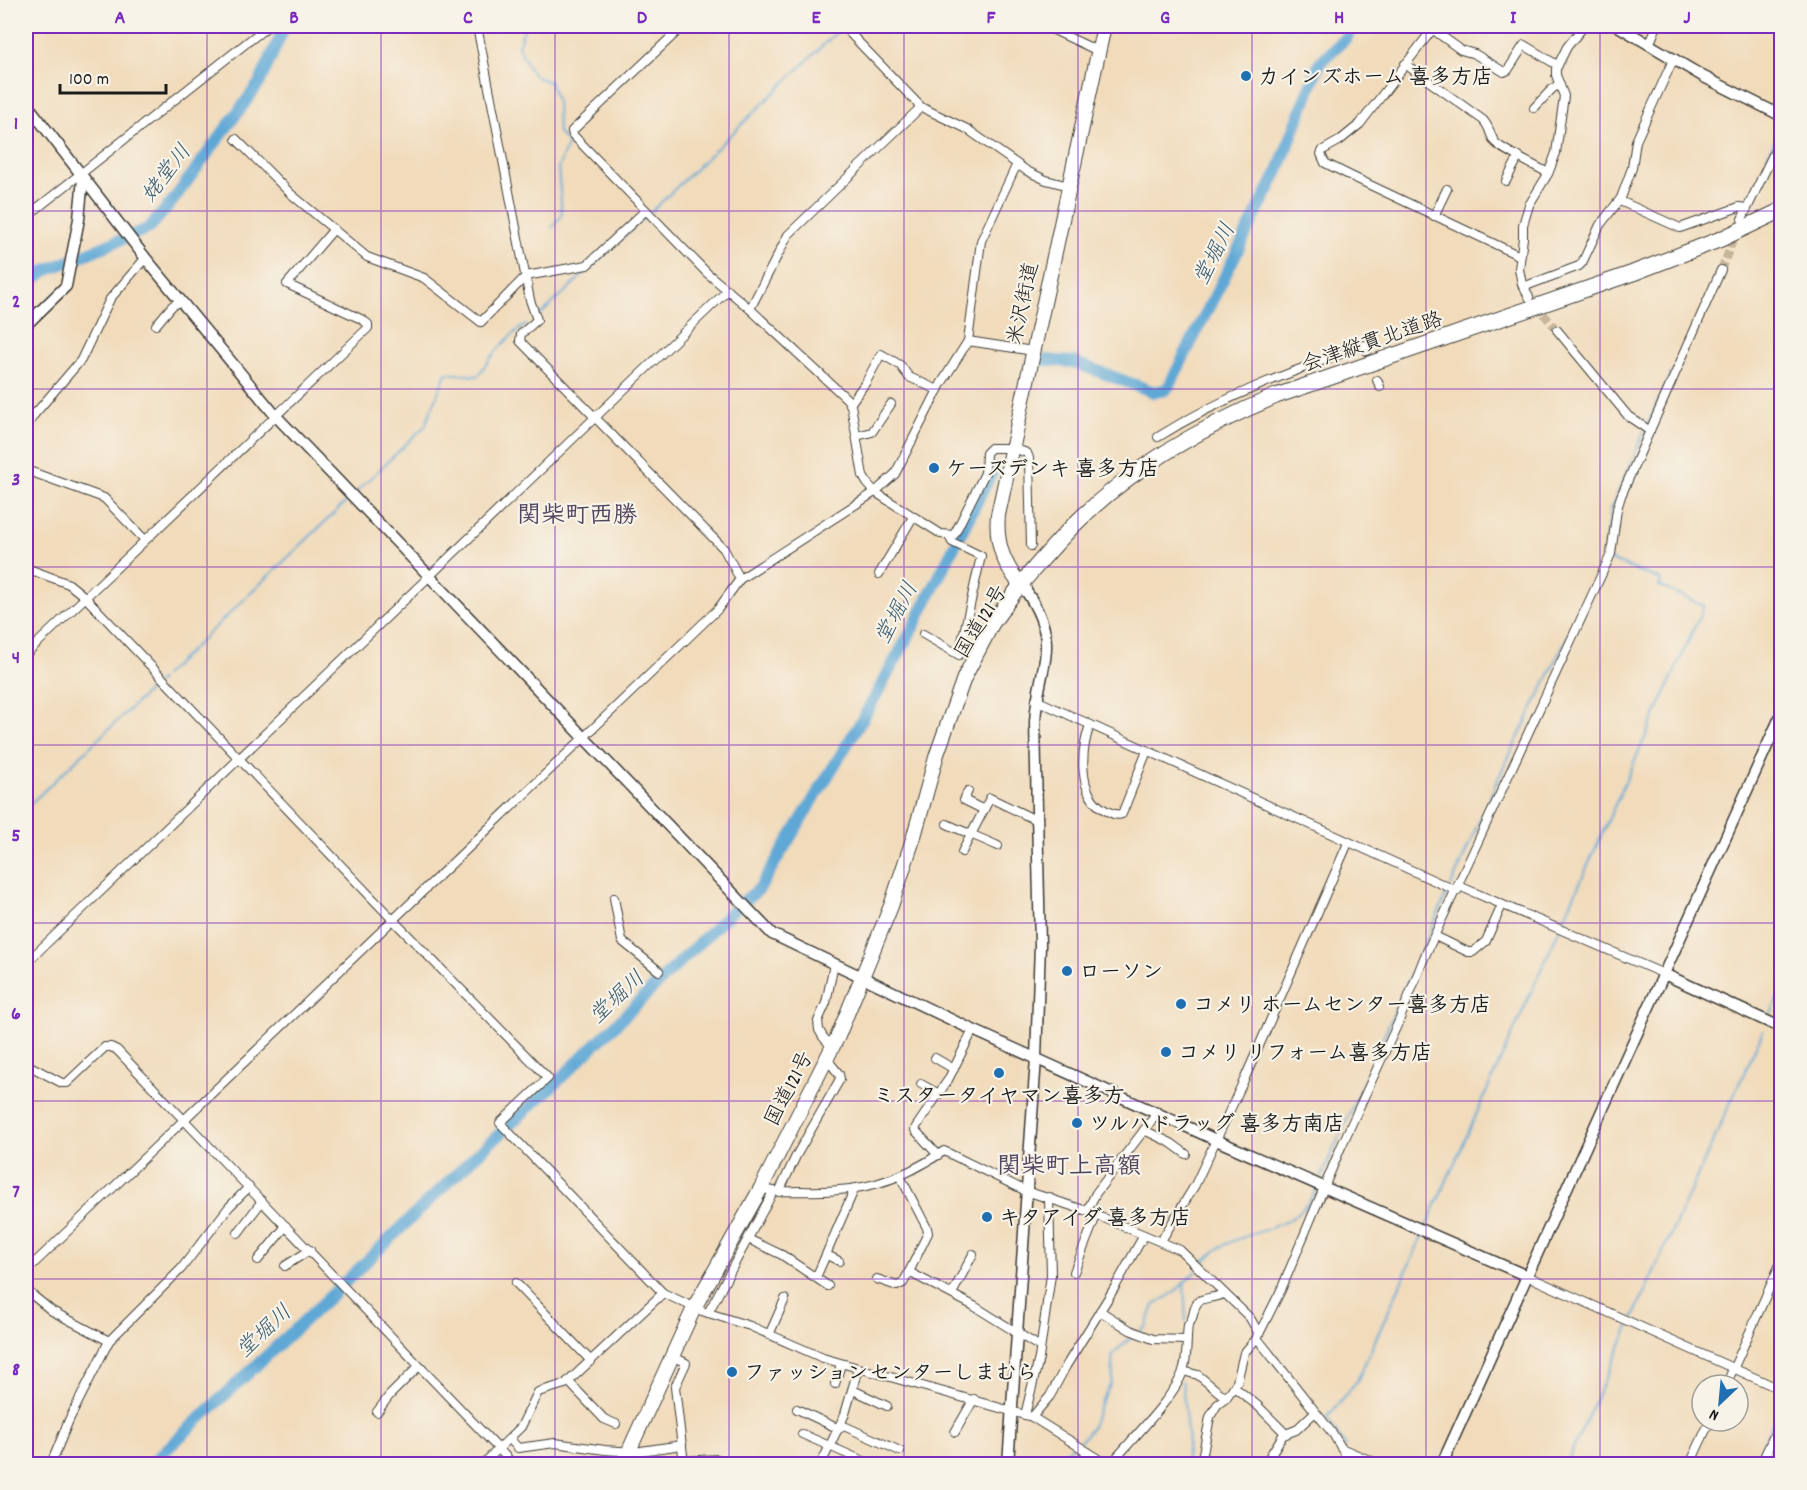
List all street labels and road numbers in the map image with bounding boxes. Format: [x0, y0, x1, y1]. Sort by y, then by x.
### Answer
street label: 米沢街道 [1002, 259, 1048, 348]
street label: 会津縦貫北道路 [1299, 306, 1447, 382]
street label: 国道121号 [949, 580, 1016, 665]
street label: 国道121号 [759, 1046, 823, 1132]

